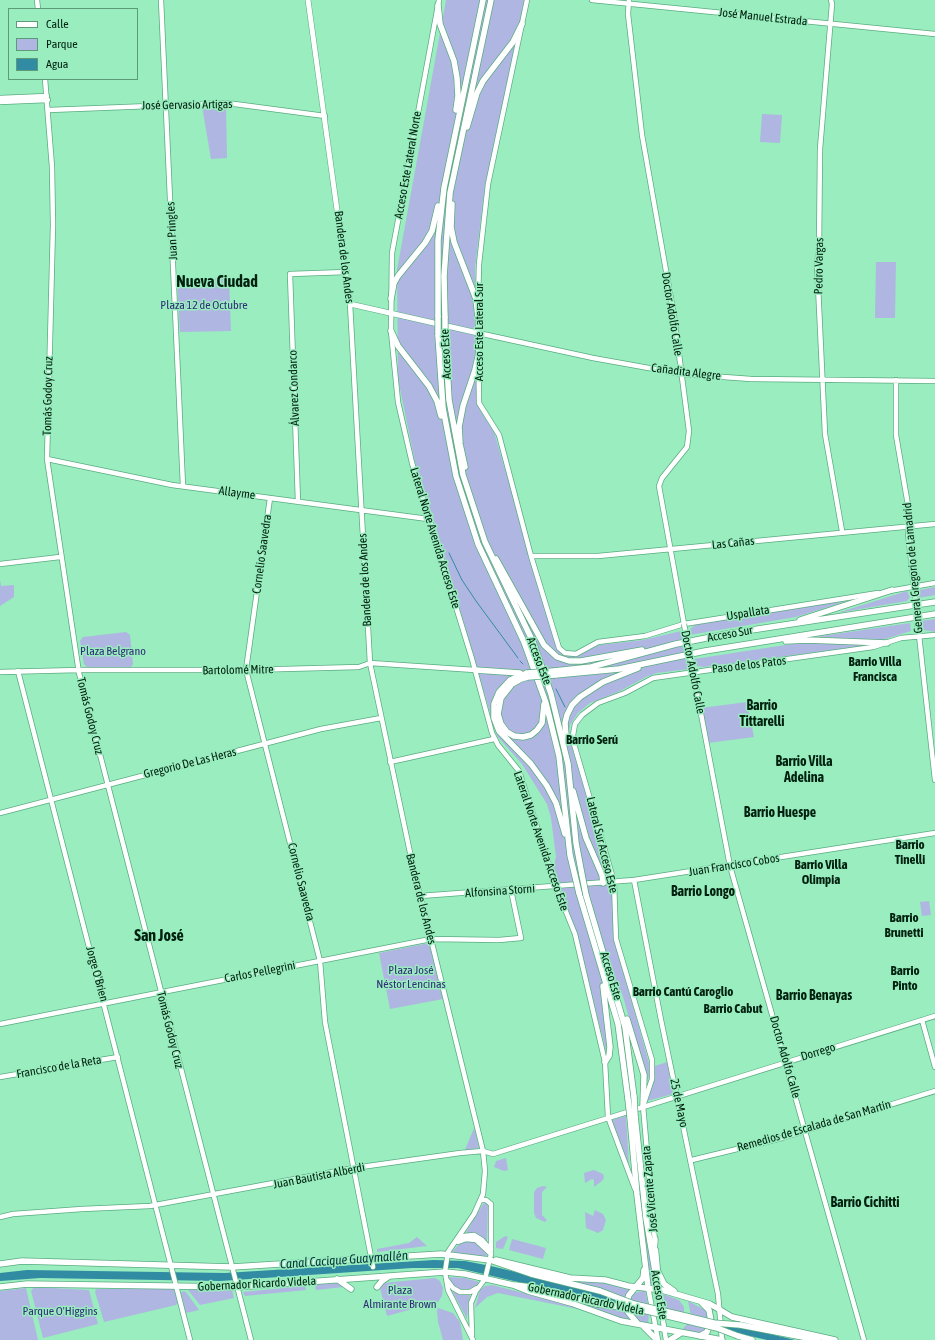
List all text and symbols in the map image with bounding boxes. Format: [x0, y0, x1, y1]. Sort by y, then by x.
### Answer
street label: José Manuel Estrada [718, 5, 808, 29]
legend [8, 8, 138, 80]
text: Calle [46, 17, 69, 31]
text: Parque [46, 37, 78, 51]
text: Agua [46, 57, 68, 71]
street label: José Gervasio Artigas [141, 97, 233, 113]
street label: Acceso Este Lateral Norte [391, 110, 425, 220]
street label: Juan Pringles [163, 201, 181, 261]
street label: Bandera de los Andes [331, 210, 357, 304]
street label: Pedro Vargas [811, 238, 827, 294]
street label: Doctor Adolfo Calle [658, 271, 686, 357]
district label: Nueva Ciudad [176, 272, 258, 292]
street label: Acceso Este Lateral Sur [472, 283, 486, 381]
park label: Plaza 12 de Octubre [160, 298, 248, 312]
street label: Acceso Este [438, 329, 454, 379]
street label: Álvarez Condarco [285, 350, 303, 426]
street label: Tomás Godoy Cruz [40, 356, 56, 436]
street label: Cañadita Alegre [650, 361, 722, 383]
street label: Lateral Norte Avenida Acceso Este [407, 466, 463, 610]
street label: Allayme [218, 483, 256, 503]
street label: General Gregorio de Lamadrid [900, 502, 926, 634]
street label: Cornelio Saavedra [249, 513, 275, 595]
street label: Bandera de los Andes [355, 533, 375, 627]
street label: Las Cañas [711, 534, 755, 552]
street label: Uspallata [725, 602, 771, 624]
street label: Acceso Sur [706, 623, 754, 645]
street label: Doctor Adolfo Calle [678, 629, 708, 715]
street label: Acceso Este [523, 635, 555, 687]
park label: Plaza Belgrano [80, 644, 146, 658]
street label: Paso de los Patos [711, 653, 787, 677]
district label: Barrio Villa Francisca [848, 654, 902, 685]
street label: Bartolomé Mitre [202, 662, 274, 678]
street label: Tomás Godoy Cruz [73, 676, 107, 756]
district label: Barrio Tittarelli [740, 698, 784, 730]
district label: Barrio Serú [566, 732, 618, 748]
street label: Gregorio De Las Heras [142, 745, 238, 781]
district label: Barrio Villa Adelina [775, 754, 833, 786]
street label: Lateral Norte Avenida Acceso Este [510, 769, 572, 913]
street label: Lateral Sur Acceso Este [583, 795, 621, 895]
district label: Barrio Huespe [744, 805, 816, 821]
district label: Barrio Tinelli [895, 837, 925, 868]
street label: Cornelio Saavedra [284, 841, 318, 923]
street label: Juan Francisco Cobos [688, 851, 780, 879]
street label: Bandera de los Andes [403, 852, 439, 946]
district label: Barrio Villa Olimpia [794, 857, 848, 888]
street label: Alfonsina Storni [465, 881, 535, 901]
district label: Barrio Longo [671, 884, 735, 900]
district label: Barrio Brunetti [885, 910, 923, 941]
district label: San José [134, 926, 184, 946]
street label: Jorge O'Brien [83, 945, 111, 1003]
street label: Acceso Este [597, 950, 625, 1002]
street label: Carlos Pellegrini [223, 958, 297, 986]
park label: Plaza José Néstor Lencinas [376, 963, 446, 991]
district label: Barrio Pinto [891, 963, 919, 994]
district label: Barrio Cantú Caroglio [633, 984, 733, 1000]
district label: Barrio Benayas [776, 988, 852, 1004]
street label: Tomás Godoy Cruz [153, 990, 187, 1070]
district label: Barrio Cabut [704, 1001, 762, 1017]
street label: Doctor Adolfo Calle [766, 1014, 804, 1100]
street label: Dorrego [799, 1040, 837, 1064]
street label: Francisco de la Reta [15, 1052, 103, 1082]
street label: 25 de Mayo [667, 1077, 691, 1129]
street label: Remedios de Escalada de San Martín [735, 1097, 893, 1155]
street label: José Vicente Zapata [639, 1145, 661, 1233]
street label: Juan Bautista Alberdi [272, 1160, 366, 1192]
district label: Barrio Cichitti [830, 1195, 900, 1211]
water label: Canal Cacique Guaymallén [280, 1248, 408, 1272]
street label: Acceso Este [648, 1269, 670, 1321]
street label: Gobernador Ricardo Videla [197, 1274, 317, 1294]
street label: Gobernador Ricardo Videla [527, 1280, 645, 1318]
park label: Plaza Almirante Brown [363, 1283, 437, 1311]
park label: Parque O'Higgins [23, 1304, 97, 1318]

